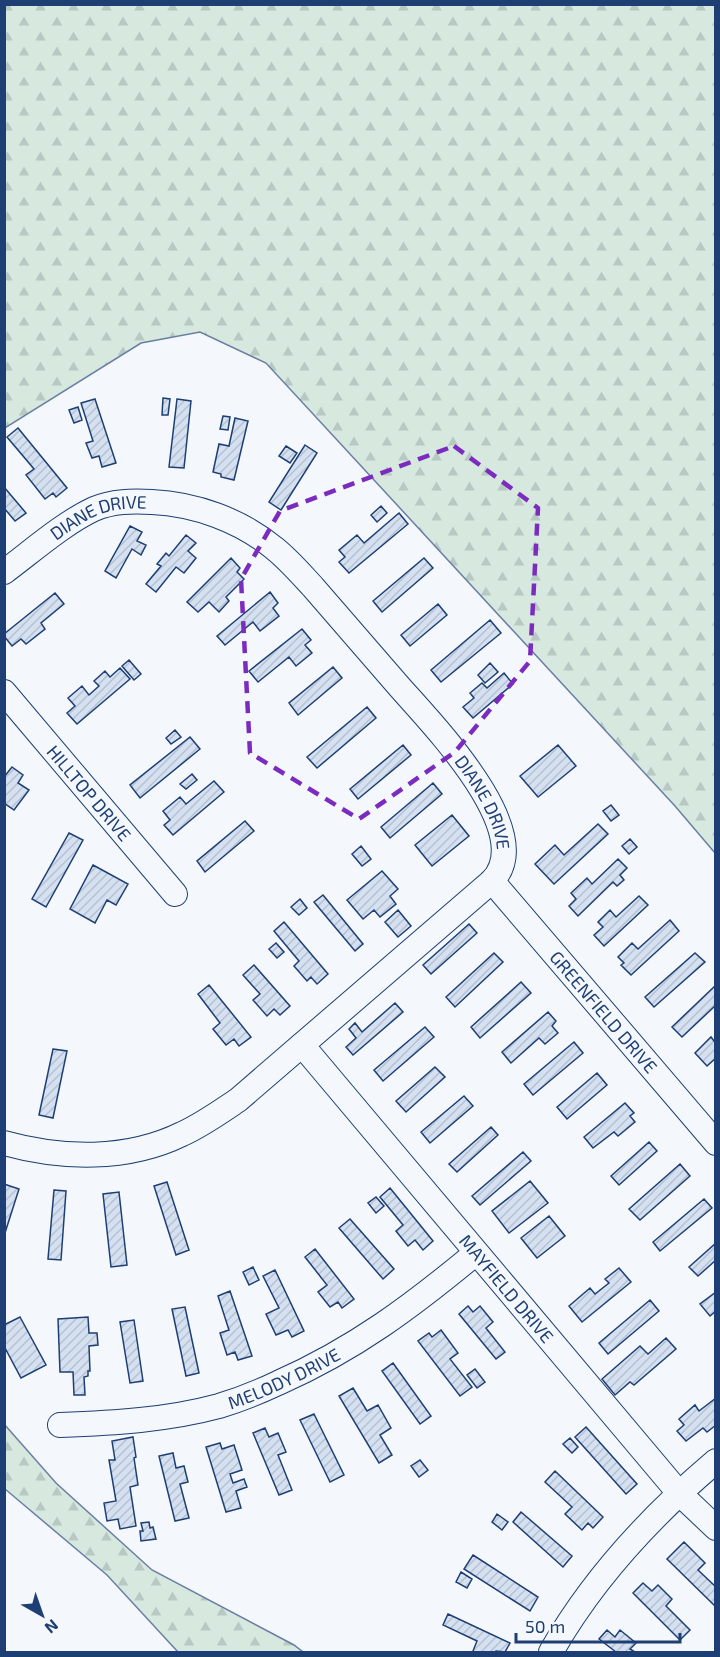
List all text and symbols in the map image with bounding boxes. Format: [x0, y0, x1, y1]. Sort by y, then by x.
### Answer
street label: DIANE DRIVE [45, 490, 147, 544]
street label: HILLTOP DRIVE [42, 740, 136, 845]
street label: DIANE DRIVE [451, 751, 515, 850]
street label: GREENFIELD DRIVE [545, 946, 662, 1077]
street label: MAYFIELD DRIVE [455, 1230, 559, 1347]
street label: MELODY DRIVE [225, 1343, 344, 1413]
north arrow [12, 1585, 72, 1645]
scale bar [516, 1606, 680, 1644]
text: 50 m [525, 1615, 565, 1637]
text: N [41, 1616, 62, 1638]

